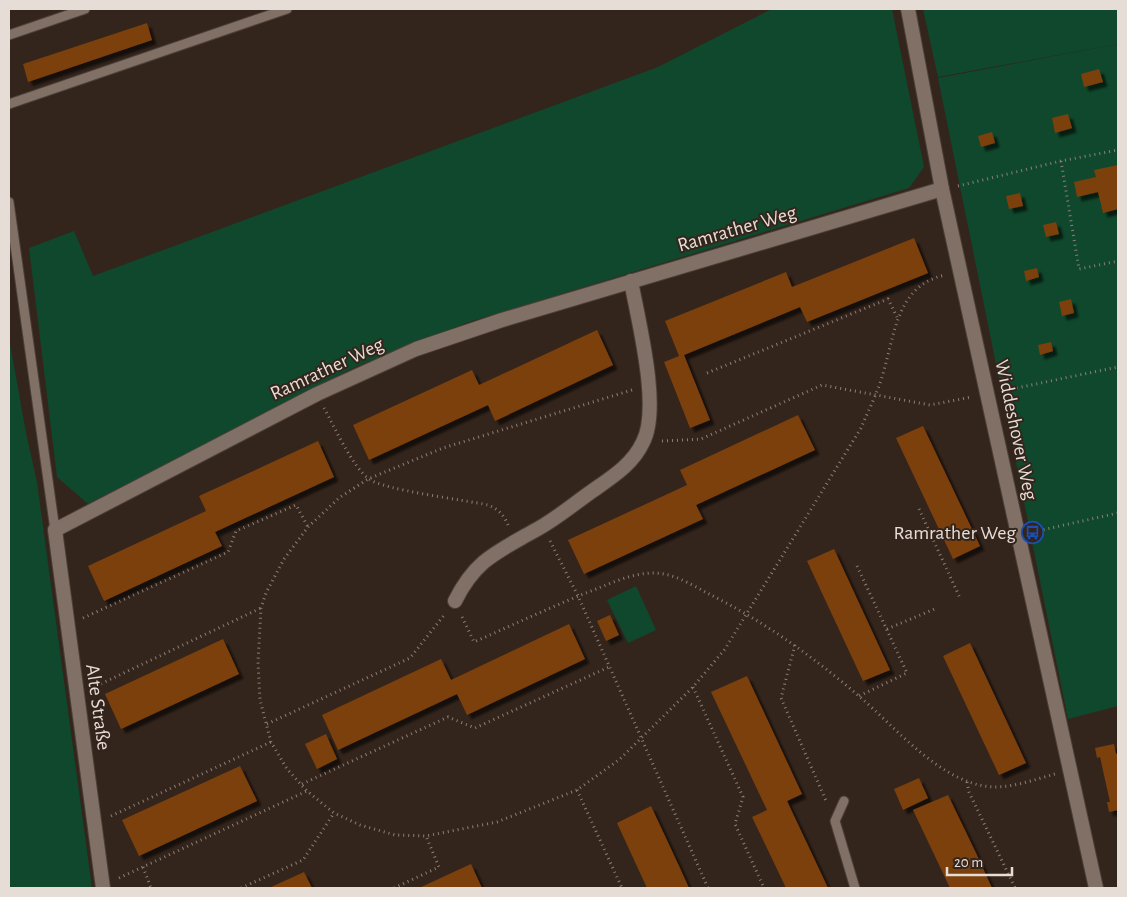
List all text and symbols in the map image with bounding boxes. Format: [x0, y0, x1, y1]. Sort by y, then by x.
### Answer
street label: Ramrather Weg [675, 202, 799, 256]
street label: Ramrather Weg [267, 334, 387, 404]
street label: Widdeshover Weg [991, 358, 1041, 502]
bus stop icon: Ramrather Weg [1020, 521, 1044, 545]
place label: Ramrather Weg [893, 523, 1016, 543]
street label: Alte Straße [82, 663, 114, 751]
scale bar [947, 844, 1012, 876]
text: 20 m [954, 855, 983, 870]

